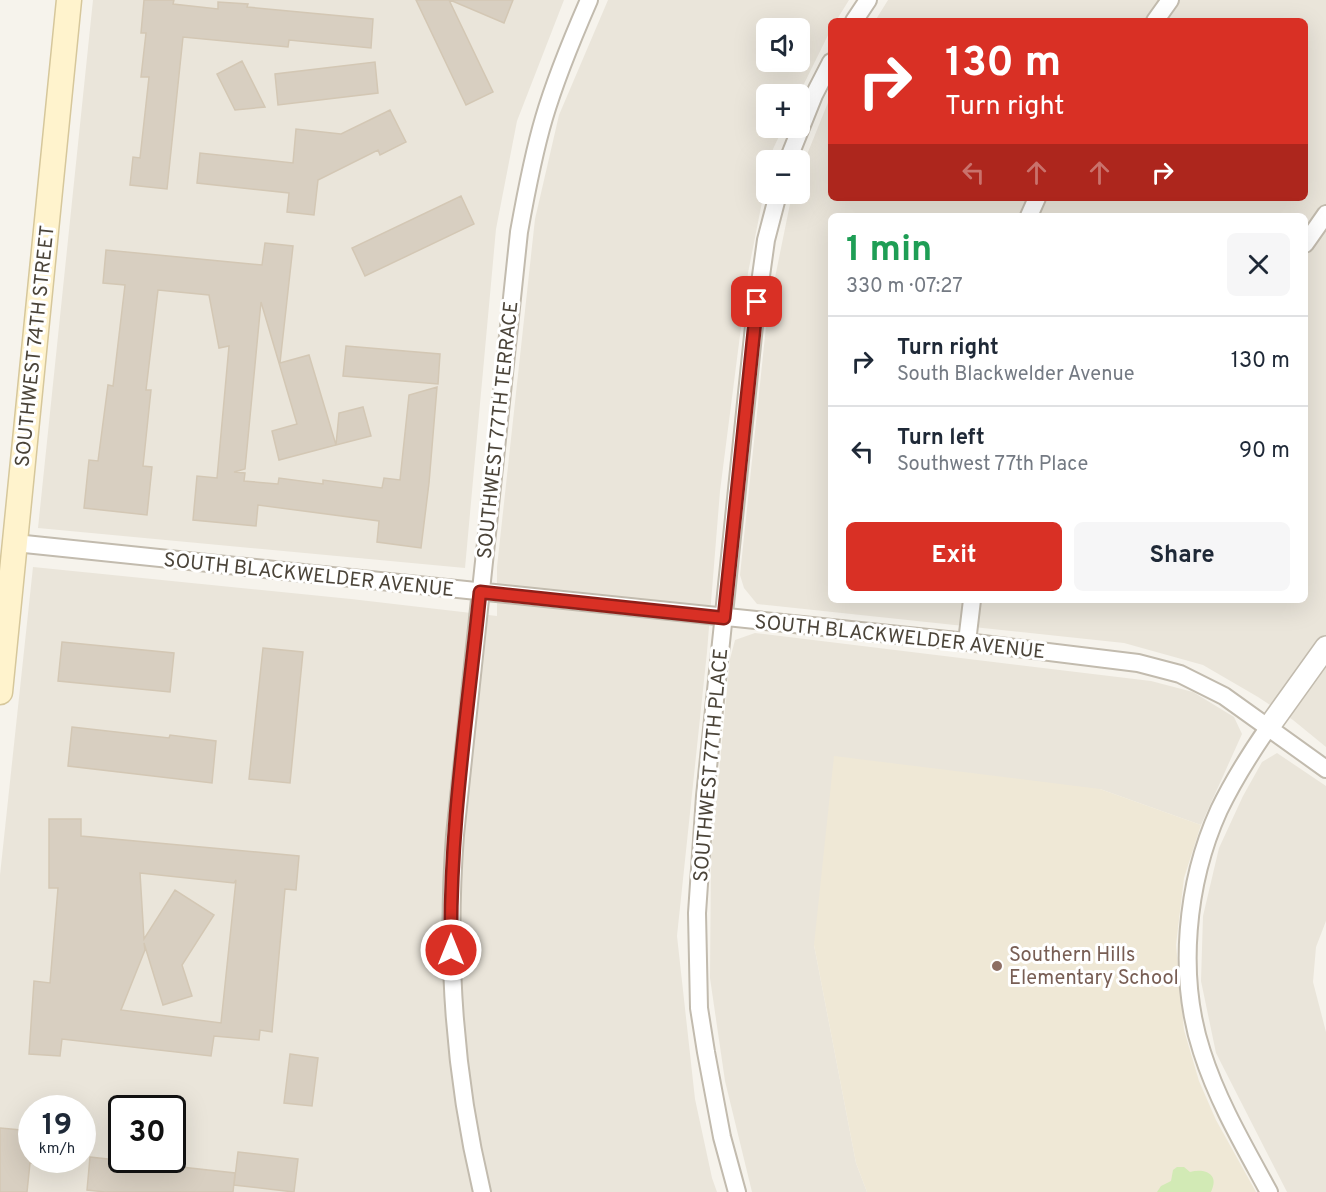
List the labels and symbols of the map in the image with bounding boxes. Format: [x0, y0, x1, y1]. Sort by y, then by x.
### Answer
street label: SOUTHWEST 74TH STREET [10, 224, 62, 468]
pin [731, 276, 782, 327]
street label: SOUTHWEST 77TH TERRACE [473, 300, 525, 560]
street label: SOUTH BLACKWELDER AVENUE [162, 548, 455, 604]
street label: SOUTH BLACKWELDER AVENUE [753, 610, 1046, 666]
street label: SOUTHWEST 77TH PLACE [689, 647, 735, 883]
position arrow [419, 918, 483, 982]
place label: Southern Hills Elementary School [1009, 943, 1179, 992]
marker: Southern Hills Elementary School [990, 959, 1004, 973]
speed limit sign: 30 [108, 1095, 186, 1173]

